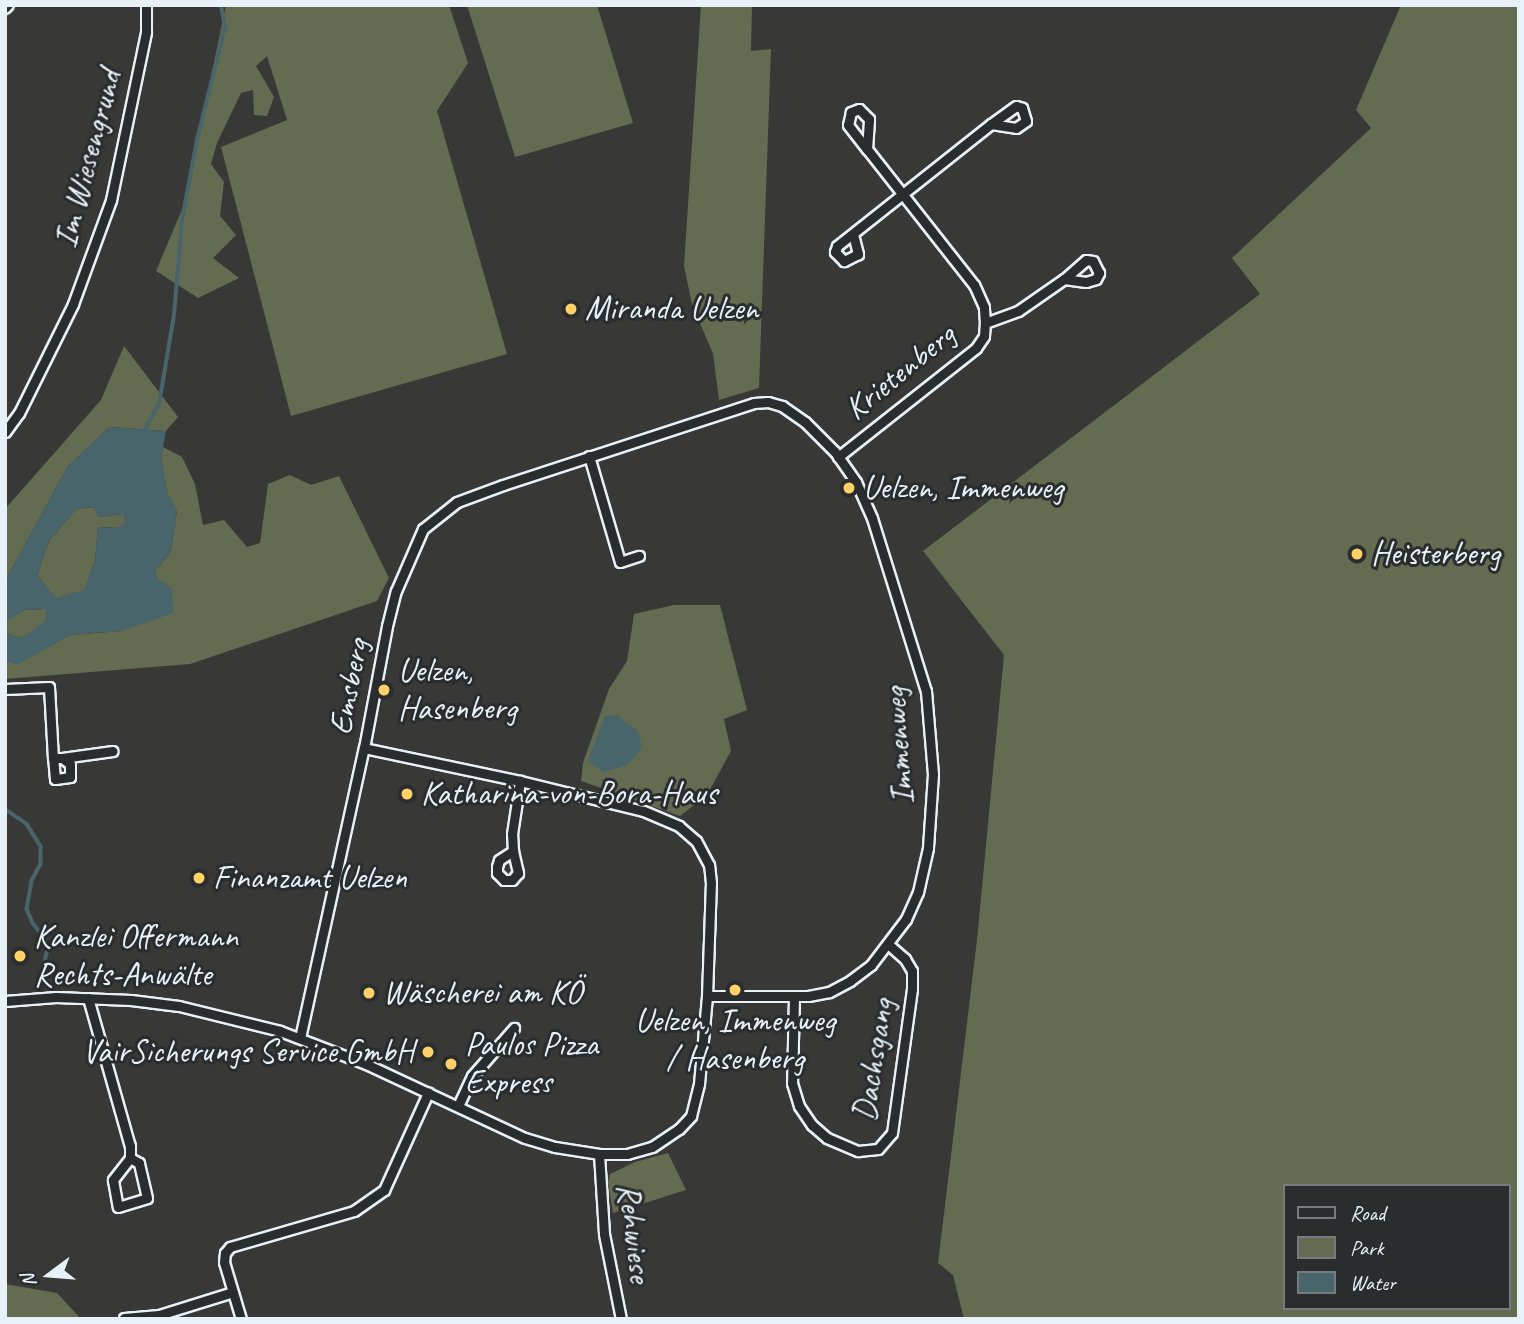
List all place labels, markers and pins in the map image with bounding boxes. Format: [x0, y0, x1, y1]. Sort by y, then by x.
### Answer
place label: Miranda Uelzen [585, 289, 758, 329]
marker: Miranda Uelzen [563, 301, 579, 317]
place label: Uelzen, Immenweg [863, 468, 1063, 508]
marker: Uelzen, Immenweg [841, 480, 857, 496]
place label: Heisterberg [1371, 534, 1500, 574]
marker: Heisterberg [1349, 546, 1365, 562]
place label: Uelzen, Hasenberg [398, 651, 517, 729]
marker: Uelzen, Hasenberg [376, 682, 392, 698]
place label: Katharina-von-Bora-Haus [421, 774, 717, 814]
marker: Katharina-von-Bora-Haus [399, 786, 415, 802]
place label: Finanzamt Uelzen [213, 858, 407, 898]
marker: Finanzamt Uelzen [191, 870, 207, 886]
place label: Kanzlei Offermann Rechts-Anwälte [34, 917, 238, 995]
marker: Kanzlei Offermann Rechts-Anwälte [12, 948, 28, 964]
place label: Wäscherei am KÖ [383, 973, 580, 1013]
marker: Uelzen, Immenweg / Hasenberg [727, 982, 743, 998]
marker: Wäscherei am KÖ [361, 985, 377, 1001]
place label: Uelzen, Immenweg / Hasenberg [635, 1001, 835, 1079]
place label: Paulos Pizza Express [465, 1025, 598, 1103]
place label: VairSicherungs Service GmbH [84, 1032, 414, 1072]
marker: VairSicherungs Service GmbH [420, 1044, 436, 1060]
marker: Paulos Pizza Express [443, 1056, 459, 1072]

